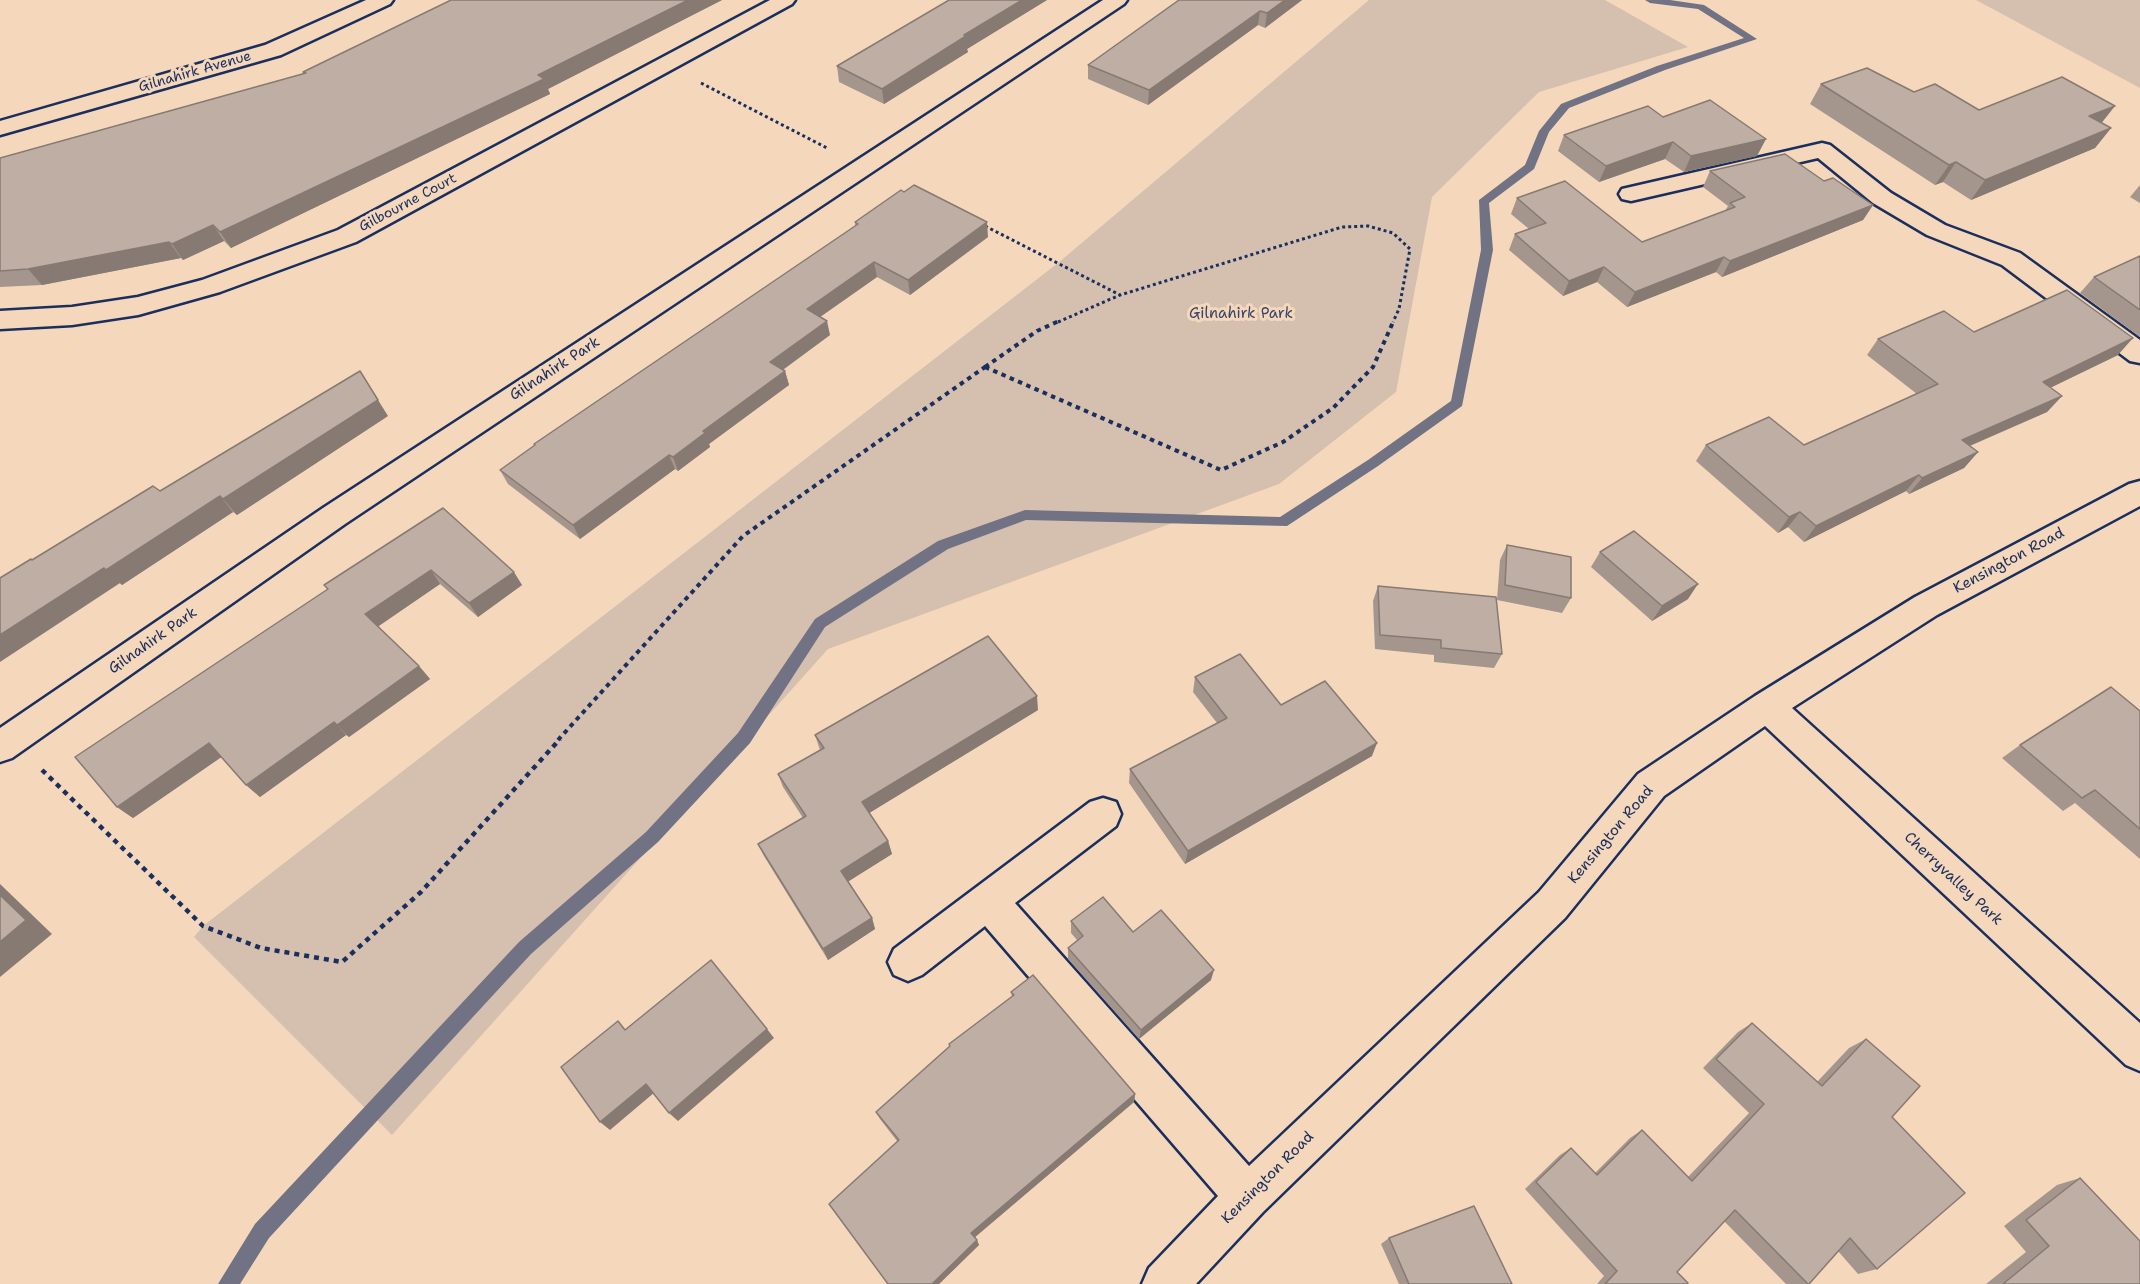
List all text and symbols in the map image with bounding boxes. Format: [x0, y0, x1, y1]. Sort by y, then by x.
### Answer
street label: Gilnahirk Avenue [137, 48, 253, 96]
street label: Gilbourne Court [356, 170, 460, 236]
park label: Gilnahirk Park [1189, 305, 1293, 323]
street label: Gilnahirk Park [506, 333, 604, 405]
street label: Kensington Road [1951, 524, 2067, 598]
street label: Gilnahirk Park [105, 604, 201, 678]
street label: Kensington Road [1565, 782, 1657, 888]
street label: Cherryvalley Park [1900, 829, 2006, 929]
street label: Kensington Road [1218, 1128, 1318, 1228]

